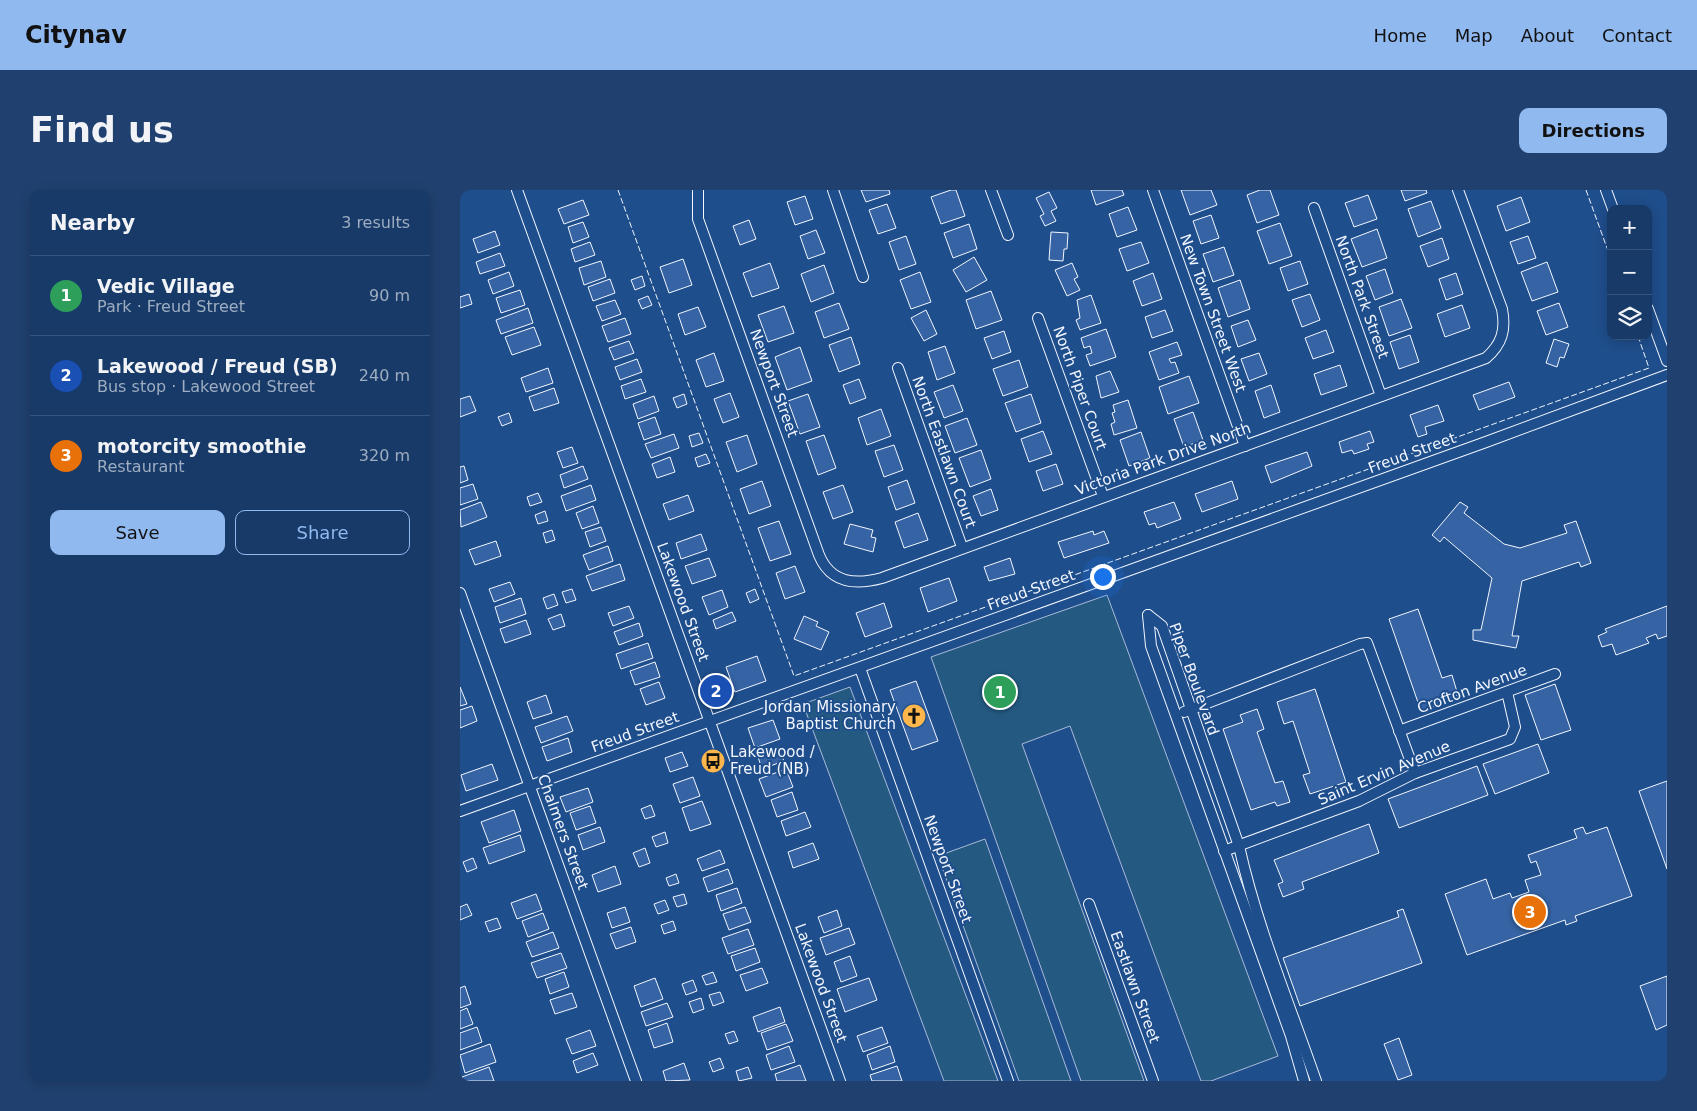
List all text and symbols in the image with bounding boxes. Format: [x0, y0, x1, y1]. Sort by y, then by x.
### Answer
text: Citynav [25, 21, 127, 49]
text: Home [1374, 25, 1427, 46]
text: Map [1455, 25, 1493, 46]
text: About [1521, 25, 1574, 46]
text: Contact [1602, 25, 1672, 46]
button: Directions [1519, 108, 1667, 153]
text: Find us [30, 110, 174, 150]
map controls [1607, 205, 1652, 340]
button: + [1607, 205, 1652, 250]
text: Nearby [50, 211, 135, 235]
text: 3 results [341, 213, 410, 232]
street label: New Town Street West [1176, 231, 1250, 395]
street label: North Park Street [1331, 233, 1393, 361]
button: − [1607, 250, 1652, 295]
text: Vedic Village [97, 275, 235, 297]
text: 1 [60, 286, 72, 305]
text: 90 m [369, 286, 410, 305]
button: layers [1607, 295, 1652, 340]
text: Park · Freud Street [97, 297, 245, 316]
street label: North Piper Court [1049, 324, 1111, 453]
street label: Newport Street [746, 326, 802, 440]
text: Lakewood / Freud (SB) [97, 355, 338, 377]
text: 2 [60, 366, 72, 385]
text: 240 m [359, 366, 410, 385]
street label: North Eastlawn Court [908, 374, 980, 530]
text: Bus stop · Lakewood Street [97, 377, 315, 396]
street label: Victoria Park Drive North [1073, 419, 1253, 499]
street label: Freud Street [1366, 429, 1458, 477]
text: motorcity smoothie [97, 435, 306, 457]
text: 3 [60, 446, 72, 465]
text: 320 m [359, 446, 410, 465]
text: Restaurant [97, 457, 185, 476]
button: Save [50, 510, 225, 555]
button: Share [235, 510, 410, 555]
street label: Lakewood Street [653, 540, 713, 664]
your location [1090, 564, 1116, 590]
street label: Freud Street [985, 566, 1077, 614]
street label: Piper Boulevard [1165, 620, 1223, 738]
street label: Crofton Avenue [1415, 661, 1529, 717]
pin: 2 [700, 672, 732, 710]
pin: 1 [984, 673, 1016, 711]
place label: Jordan Missionary Baptist Church [763, 698, 896, 733]
church icon: Jordan Missionary Baptist Church [901, 703, 927, 729]
street label: Freud Street [589, 708, 681, 756]
street label: Saint Ervin Avenue [1315, 737, 1453, 809]
place label: Lakewood / Freud (NB) [730, 743, 816, 778]
bus stop icon: Lakewood / Freud (NB) [700, 748, 726, 774]
street label: Chalmers Street [534, 772, 592, 892]
street label: Newport Street [920, 812, 976, 926]
pin: 3 [1514, 893, 1546, 931]
street label: Lakewood Street [791, 921, 851, 1045]
street label: Eastlawn Street [1106, 929, 1164, 1046]

